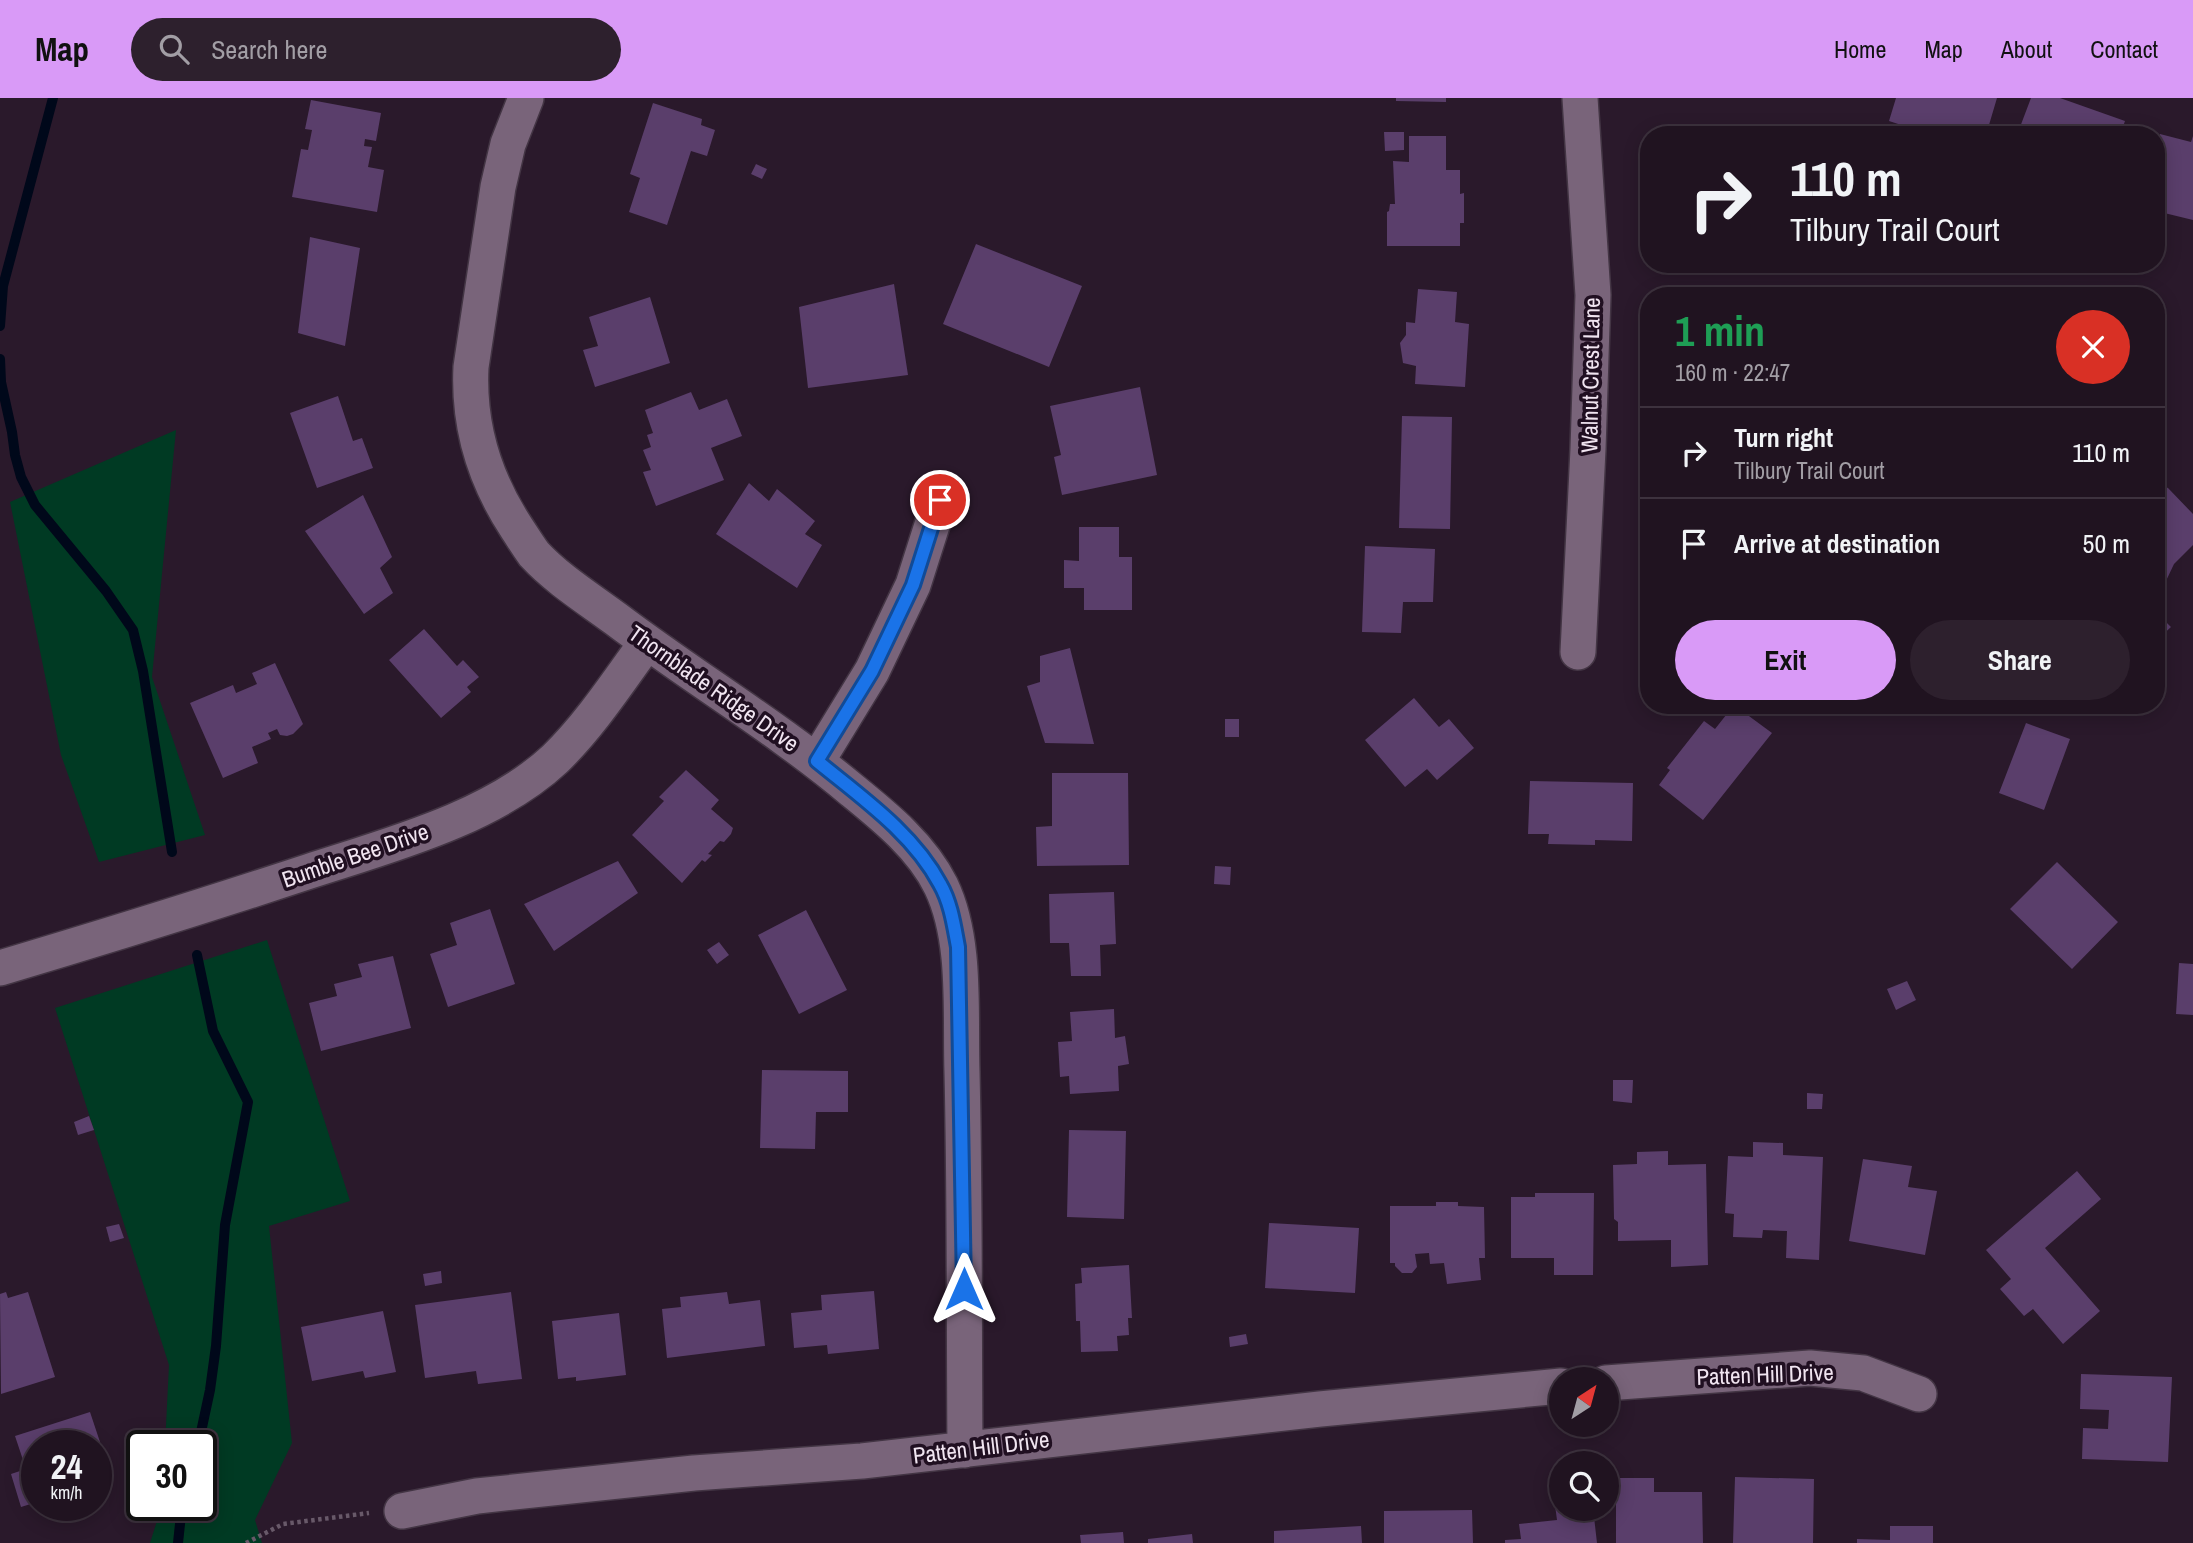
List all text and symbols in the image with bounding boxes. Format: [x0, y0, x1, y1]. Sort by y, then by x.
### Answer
search box [131, 18, 621, 81]
text: Map [35, 27, 89, 71]
icon: search [155, 30, 193, 68]
text: Search here [211, 32, 327, 67]
text: Home [1834, 33, 1886, 65]
text: Map [1924, 33, 1963, 65]
text: About [2001, 33, 2052, 65]
text: Contact [2090, 33, 2158, 65]
text: 110 m [1790, 145, 1902, 211]
icon: right [1675, 154, 1766, 245]
text: Tilbury Trail Court [1790, 208, 1999, 251]
street label: Walnut Crest Lane [1573, 297, 1607, 453]
text: 1 min [1675, 303, 1765, 359]
button: close [2056, 310, 2130, 384]
text: 160 m · 22:47 [1675, 357, 1790, 388]
text: Turn right [1734, 420, 1833, 455]
icon: right [1675, 434, 1713, 472]
text: 110 m [2072, 435, 2130, 470]
text: Tilbury Trail Court [1734, 455, 1885, 486]
pin [910, 470, 970, 530]
icon: arrive [921, 481, 959, 519]
icon: arrive [1675, 525, 1713, 563]
text: Arrive at destination [1734, 526, 1940, 561]
text: 50 m [2083, 526, 2130, 561]
street label: Thornblade Ridge Drive [623, 618, 805, 758]
button: Exit [1675, 620, 1896, 700]
button: Share [1910, 620, 2130, 700]
street label: Bumble Bee Drive [278, 815, 432, 895]
position arrow [927, 1252, 1001, 1326]
street label: Patten Hill Drive [1696, 1356, 1834, 1392]
north arrow [1549, 1367, 1619, 1437]
map controls [1549, 1367, 1619, 1521]
street label: Patten Hill Drive [911, 1423, 1051, 1471]
speed limit sign: 30 [126, 1430, 217, 1521]
text: 24 [51, 1443, 82, 1490]
button: search [1549, 1451, 1619, 1521]
text: km/h [51, 1480, 83, 1505]

